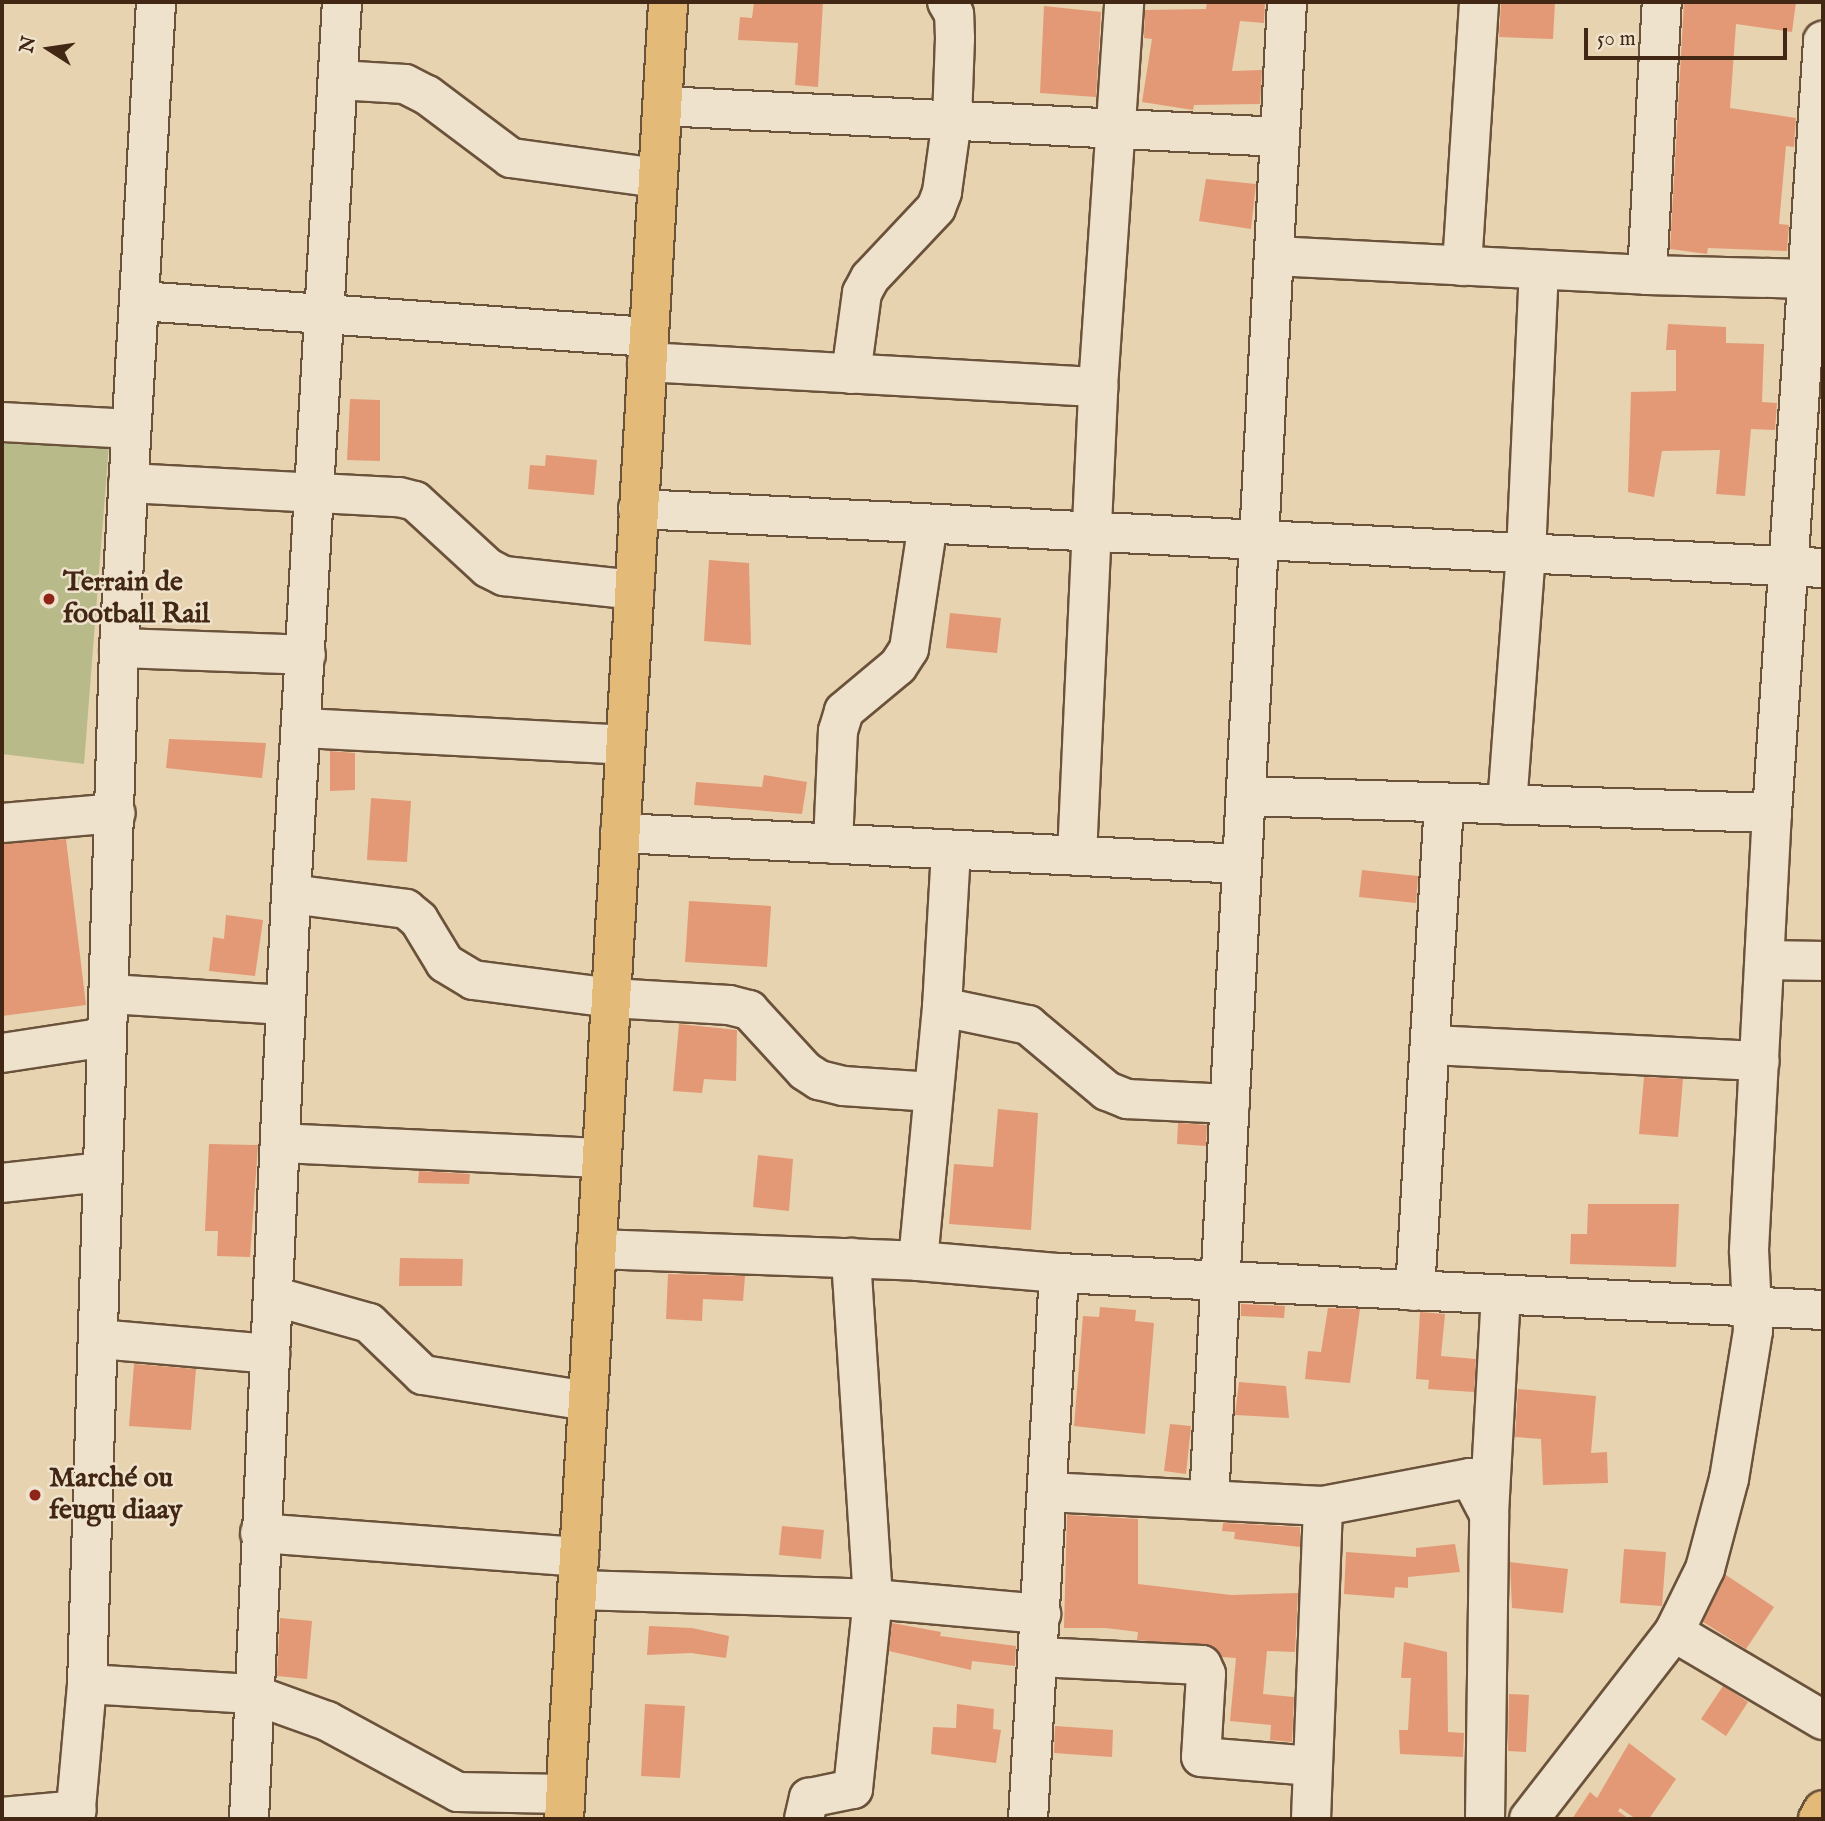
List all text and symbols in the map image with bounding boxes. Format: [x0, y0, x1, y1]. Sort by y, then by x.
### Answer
north arrow [14, 14, 84, 84]
scale bar [1587, 14, 1790, 58]
text: 50 m [1597, 26, 1636, 53]
text: N [15, 34, 42, 55]
place label: Terrain de football Rail [63, 566, 210, 632]
marker: Terrain de football Rail [41, 591, 57, 607]
place label: Marché ou feugu diaay [49, 1462, 182, 1528]
marker: Marché ou feugu diaay [27, 1487, 43, 1503]

